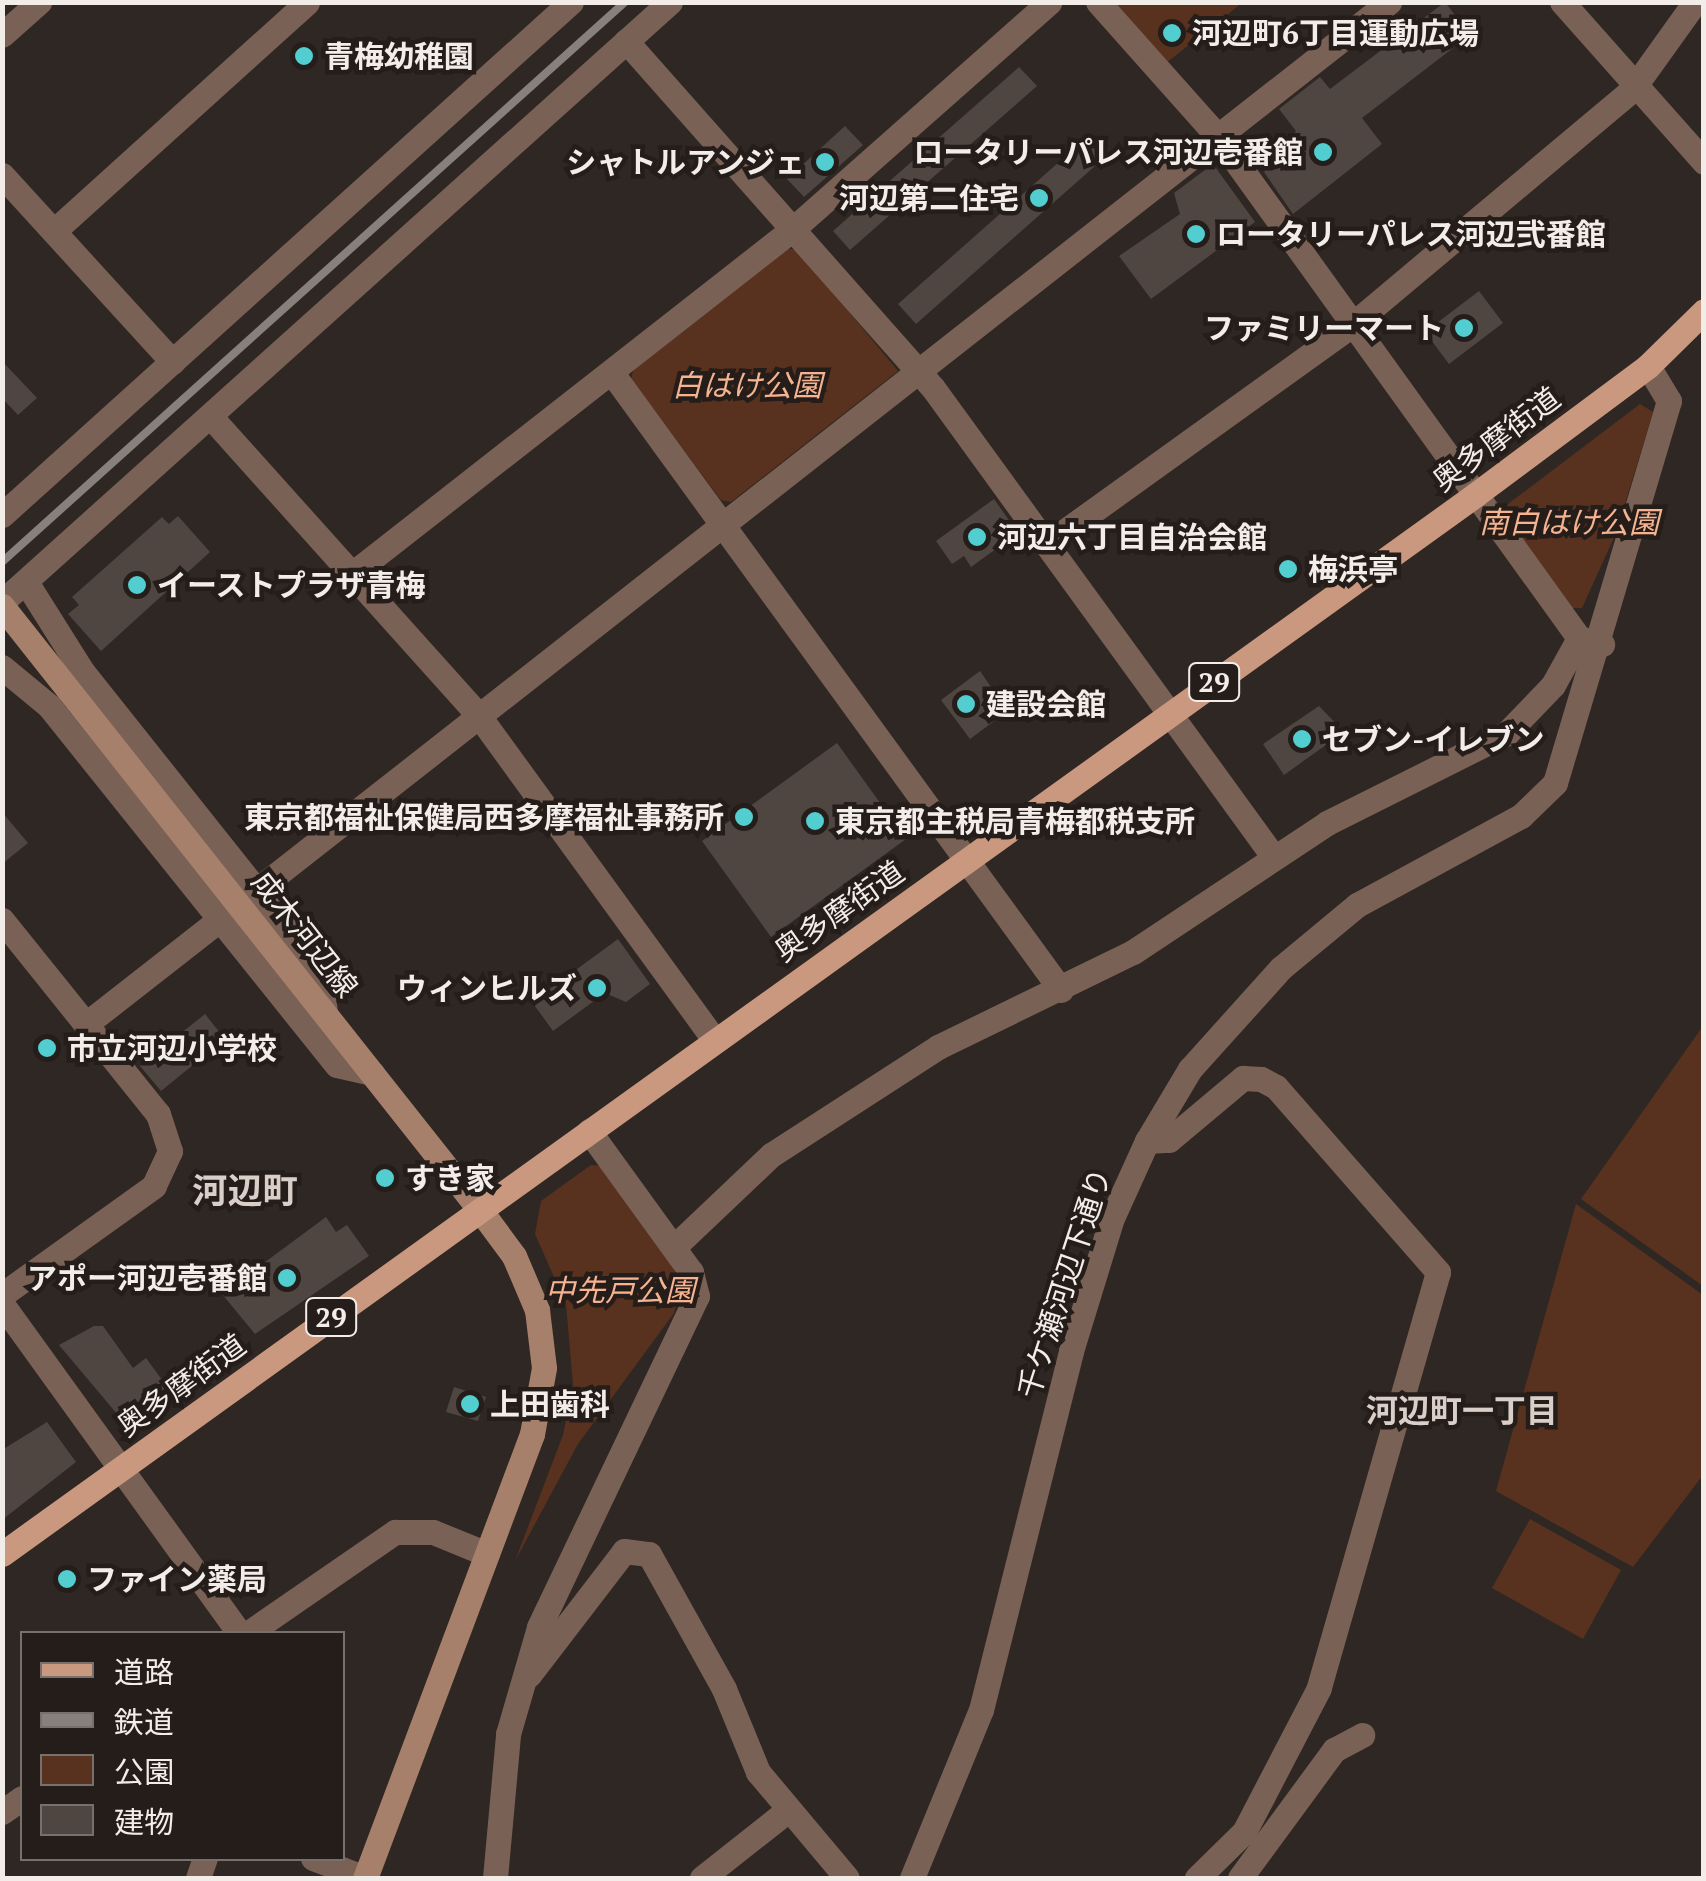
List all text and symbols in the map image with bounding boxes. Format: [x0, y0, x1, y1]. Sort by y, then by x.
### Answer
place label: 河辺町6丁目運動広場 [1192, 15, 1479, 51]
marker: 河辺町6丁目運動広場 [1161, 22, 1183, 44]
place label: 青梅幼稚園 [324, 38, 474, 74]
marker: 青梅幼稚園 [293, 45, 315, 67]
place label: ロータリーパレス河辺壱番館 [913, 134, 1303, 170]
marker: ロータリーパレス河辺壱番館 [1312, 141, 1334, 163]
place label: シャトルアンジェ [565, 144, 805, 180]
marker: シャトルアンジェ [814, 151, 836, 173]
place label: 河辺第二住宅 [839, 180, 1019, 216]
marker: 河辺第二住宅 [1028, 187, 1050, 209]
place label: ロータリーパレス河辺弐番館 [1216, 216, 1606, 252]
marker: ロータリーパレス河辺弐番館 [1185, 223, 1207, 245]
place label: ファミリーマート [1204, 310, 1444, 346]
marker: ファミリーマート [1453, 317, 1475, 339]
park label: 白はけ公園 [672, 367, 822, 403]
street label: 奥多摩街道 [1425, 379, 1567, 499]
park label: 南白はけ公園 [1479, 504, 1659, 540]
place label: 河辺六丁目自治会館 [997, 519, 1267, 555]
marker: 河辺六丁目自治会館 [966, 526, 988, 548]
place label: 梅浜亭 [1308, 551, 1398, 587]
marker: 梅浜亭 [1277, 558, 1299, 580]
place label: イーストプラザ青梅 [157, 567, 427, 603]
marker: イーストプラザ青梅 [126, 574, 148, 596]
road number: 29 [1186, 659, 1242, 705]
place label: 建設会館 [986, 686, 1106, 722]
marker: 建設会館 [955, 693, 977, 715]
place label: セブン-イレブン [1322, 721, 1544, 757]
marker: セブン-イレブン [1291, 728, 1313, 750]
place label: 東京都福祉保健局西多摩福祉事務所 [244, 799, 724, 835]
place label: 東京都主税局青梅都税支所 [835, 803, 1195, 839]
marker: 東京都福祉保健局西多摩福祉事務所 [733, 806, 755, 828]
marker: 東京都主税局青梅都税支所 [804, 810, 826, 832]
street label: 奥多摩街道 [767, 853, 911, 969]
street label: 成木河辺線 [245, 864, 365, 1004]
place label: ウィンヒルズ [397, 970, 577, 1006]
marker: ウィンヒルズ [586, 977, 608, 999]
place label: 市立河辺小学校 [67, 1030, 277, 1066]
marker: 市立河辺小学校 [36, 1037, 58, 1059]
place label: すき家 [405, 1160, 495, 1196]
street label: 千ケ瀬河辺下通り [1010, 1163, 1118, 1403]
marker: すき家 [374, 1167, 396, 1189]
district label: 河辺町 [193, 1169, 297, 1211]
place label: アポー河辺壱番館 [27, 1260, 267, 1296]
marker: アポー河辺壱番館 [276, 1267, 298, 1289]
park label: 中先戸公園 [545, 1272, 695, 1308]
road number: 29 [304, 1294, 358, 1340]
street label: 奥多摩街道 [110, 1326, 252, 1444]
place label: 上田歯科 [490, 1386, 610, 1422]
district label: 河辺町一丁目 [1366, 1391, 1558, 1429]
marker: 上田歯科 [459, 1393, 481, 1415]
place label: ファイン薬局 [87, 1561, 267, 1597]
marker: ファイン薬局 [56, 1568, 78, 1590]
legend [20, 1631, 345, 1861]
text: 道路 [114, 1652, 174, 1692]
text: 鉄道 [114, 1702, 174, 1742]
text: 公園 [114, 1752, 174, 1792]
text: 建物 [114, 1802, 174, 1842]

